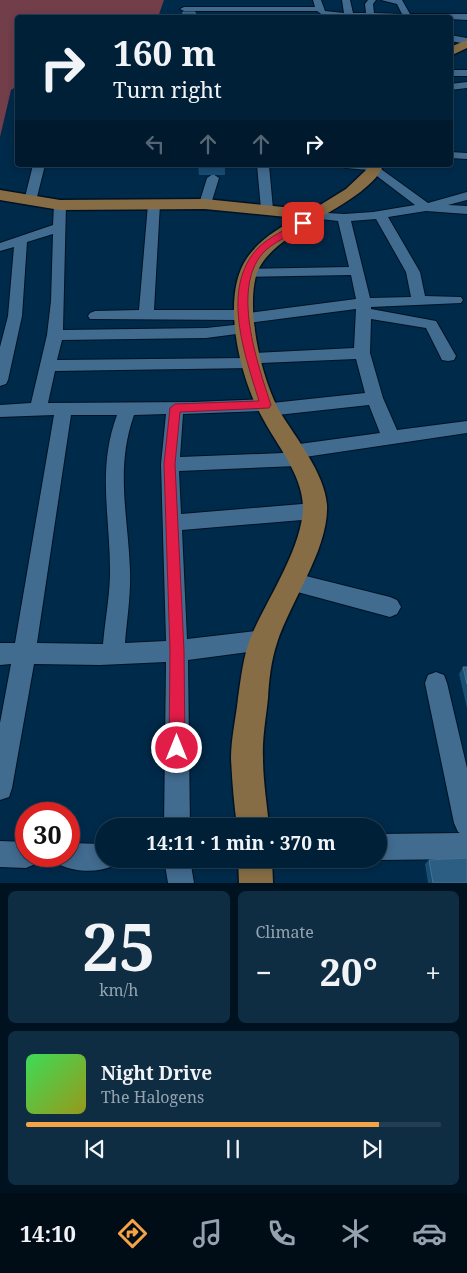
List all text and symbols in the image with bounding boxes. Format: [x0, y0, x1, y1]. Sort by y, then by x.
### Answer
text: 160 m [113, 29, 216, 76]
icon: right [30, 35, 95, 100]
text: Turn right [113, 74, 222, 104]
icon: left [141, 130, 169, 158]
icon: ahead [194, 130, 222, 158]
icon: ahead [247, 130, 275, 158]
icon: right [300, 130, 328, 158]
pin [282, 202, 324, 244]
icon: arrive [289, 209, 317, 237]
position arrow [150, 721, 202, 773]
speed limit sign: 30 [15, 802, 80, 867]
text: 14:11 · 1 min · 370 m [146, 830, 336, 856]
text: 25 [82, 902, 155, 990]
text: Climate [256, 921, 314, 943]
text: 20° [319, 945, 378, 997]
text: − [256, 953, 272, 991]
text: + [425, 953, 441, 991]
text: km/h [99, 979, 138, 1001]
text: Night Drive [101, 1060, 212, 1086]
text: The Halogens [101, 1086, 204, 1108]
icon: previous [81, 1135, 109, 1163]
icon: pause [219, 1135, 247, 1163]
icon: next [358, 1135, 386, 1163]
icon: directions [115, 1216, 150, 1251]
icon: music [190, 1216, 225, 1251]
icon: phone [264, 1216, 299, 1251]
icon: climate [338, 1216, 373, 1251]
icon: car [412, 1216, 447, 1251]
text: 14:10 [20, 1218, 76, 1248]

